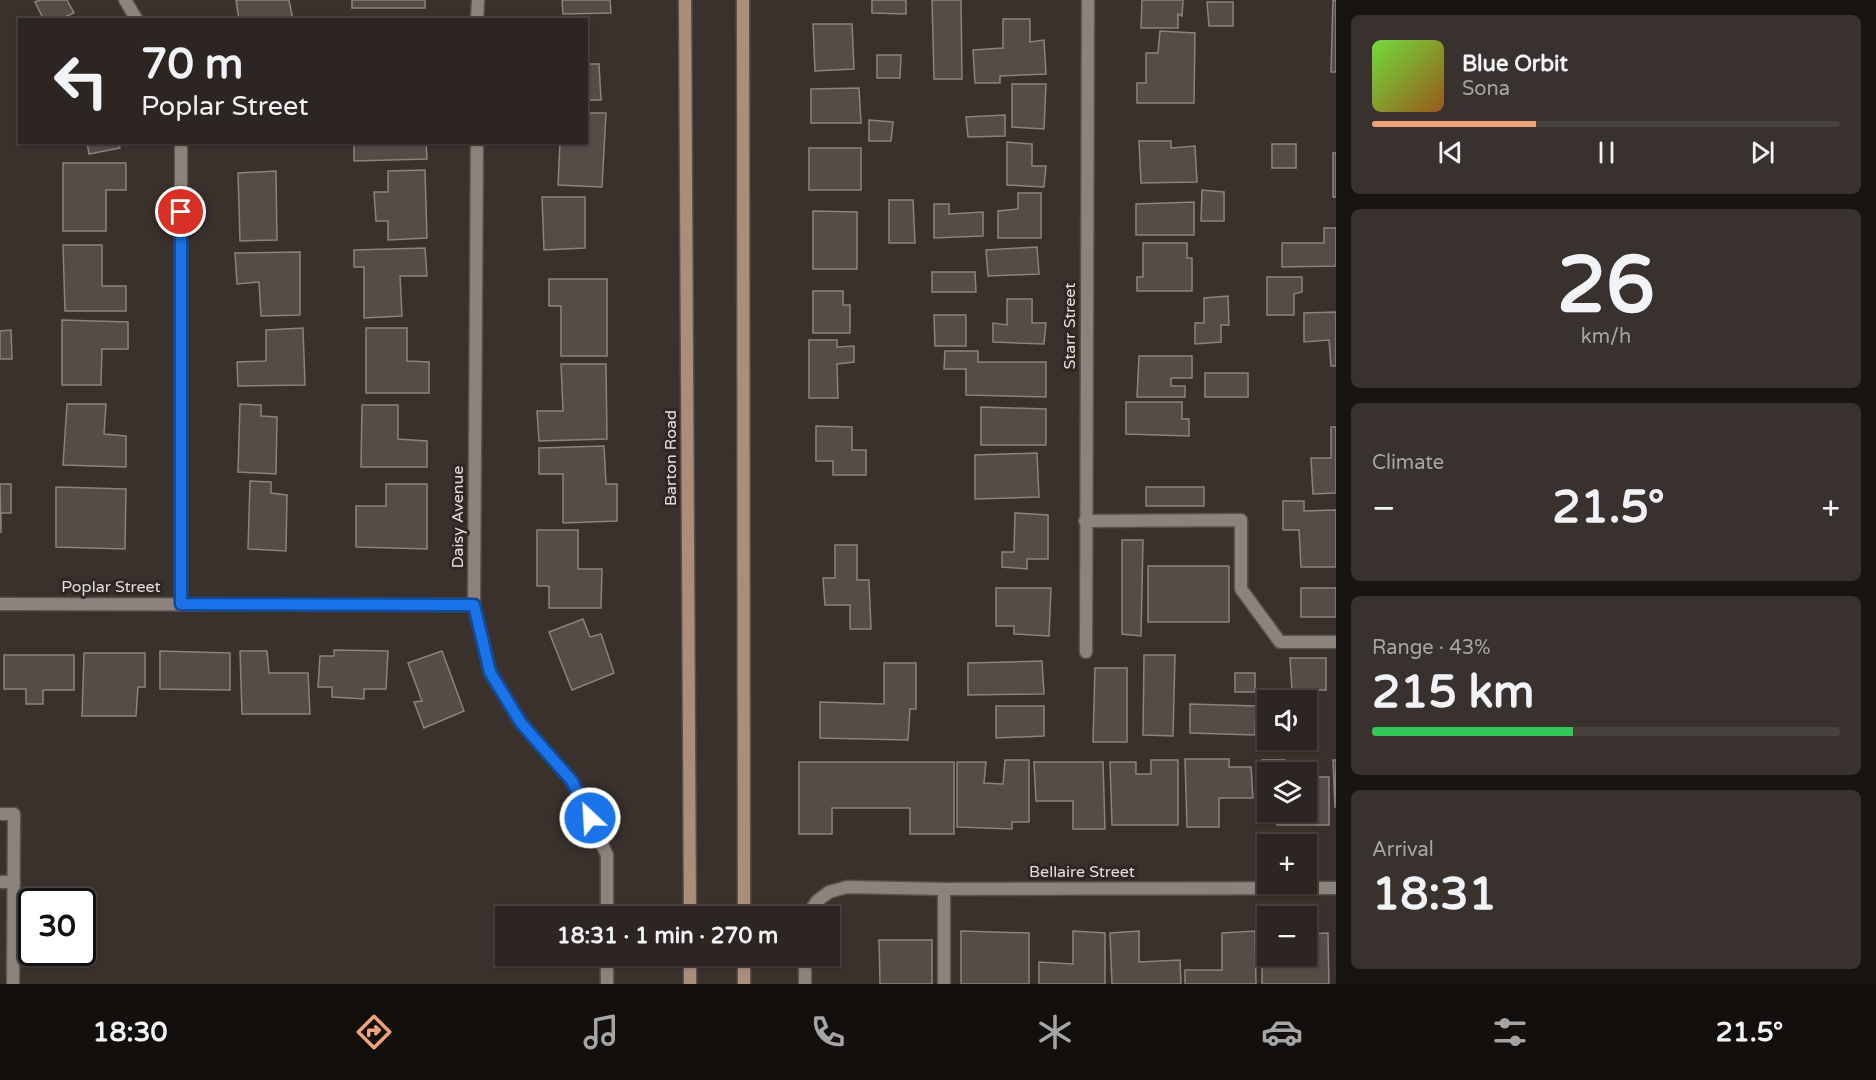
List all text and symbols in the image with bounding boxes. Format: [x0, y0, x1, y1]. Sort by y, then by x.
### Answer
text: 70 m [141, 39, 243, 90]
icon: left [42, 42, 120, 120]
text: Blue Orbit [1462, 51, 1568, 77]
text: Sona [1462, 77, 1510, 101]
text: Poplar Street [141, 90, 309, 123]
icon: previous [1434, 136, 1467, 169]
icon: pause [1590, 136, 1623, 169]
icon: next [1746, 136, 1779, 169]
pin [155, 186, 206, 237]
icon: arrive [164, 195, 197, 228]
text: 26 [1557, 239, 1655, 333]
street label: Starr Street [1060, 283, 1080, 369]
text: km/h [1581, 325, 1631, 349]
street label: Barton Road [661, 410, 681, 506]
text: Climate [1372, 451, 1444, 475]
street label: Daisy Avenue [448, 466, 468, 568]
text: 21.5° [1552, 481, 1665, 535]
text: − [1372, 489, 1396, 528]
text: + [1821, 489, 1840, 528]
street label: Poplar Street [61, 577, 161, 597]
text: Range · 43% [1372, 636, 1491, 660]
text: 215 km [1372, 666, 1534, 720]
map controls [1257, 690, 1317, 966]
button: sound [1257, 690, 1317, 750]
button: layers [1257, 762, 1317, 822]
position arrow [558, 786, 622, 850]
button: + [1257, 834, 1317, 894]
text: Arrival [1372, 838, 1434, 862]
street label: Bellaire Street [1029, 862, 1135, 882]
text: 18:31 [1372, 868, 1497, 922]
speed limit sign: 30 [18, 888, 96, 966]
button: − [1257, 906, 1317, 966]
text: 18:31 · 1 min · 270 m [557, 923, 778, 949]
icon: directions [353, 1011, 395, 1053]
icon: music [580, 1011, 622, 1053]
icon: phone [807, 1011, 849, 1053]
icon: climate [1034, 1011, 1076, 1053]
icon: car [1261, 1011, 1303, 1053]
icon: filters [1489, 1011, 1531, 1053]
text: 18:30 [93, 1016, 167, 1049]
text: 21.5° [1716, 1016, 1783, 1049]

